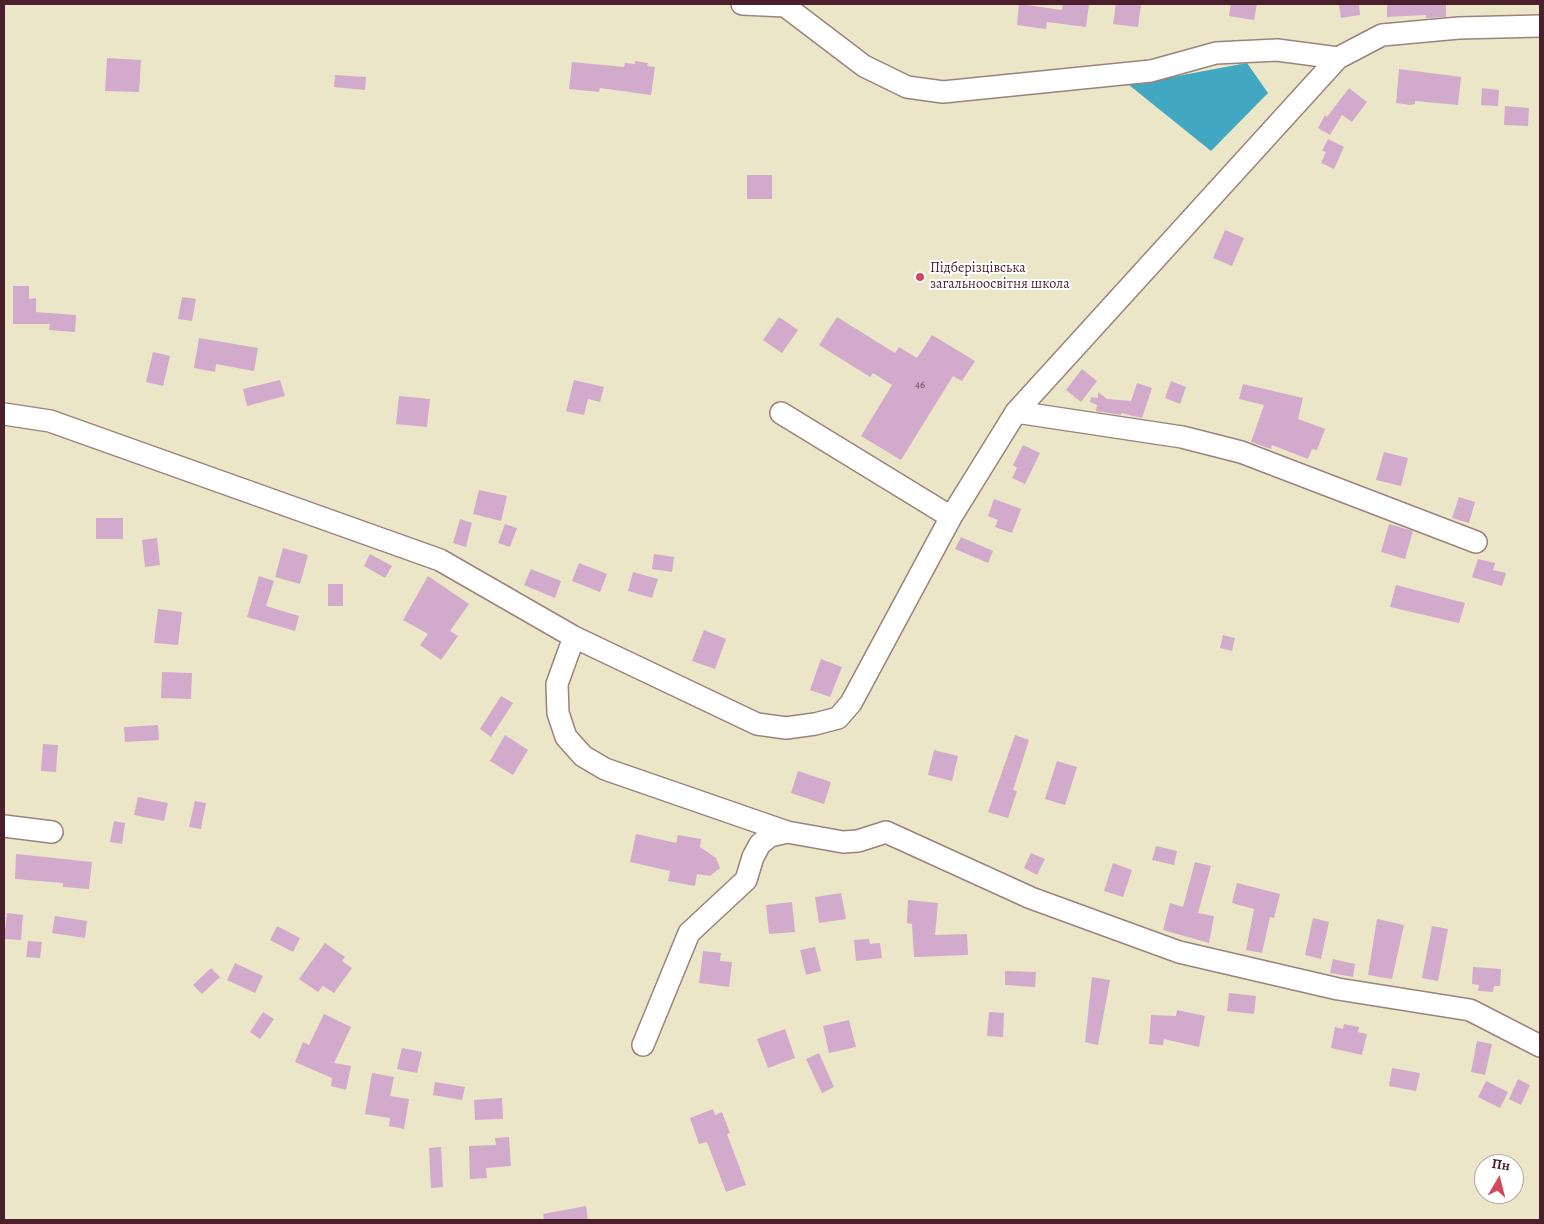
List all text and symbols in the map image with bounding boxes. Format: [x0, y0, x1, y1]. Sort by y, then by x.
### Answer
place label: Підберізцівська загальноосвітня школа [930, 261, 1070, 294]
marker: Підберізцівська загальноосвітня школа [914, 271, 926, 283]
house number: 46 [915, 378, 925, 392]
north arrow [1474, 1154, 1524, 1204]
text: Пн [1491, 1154, 1511, 1175]

